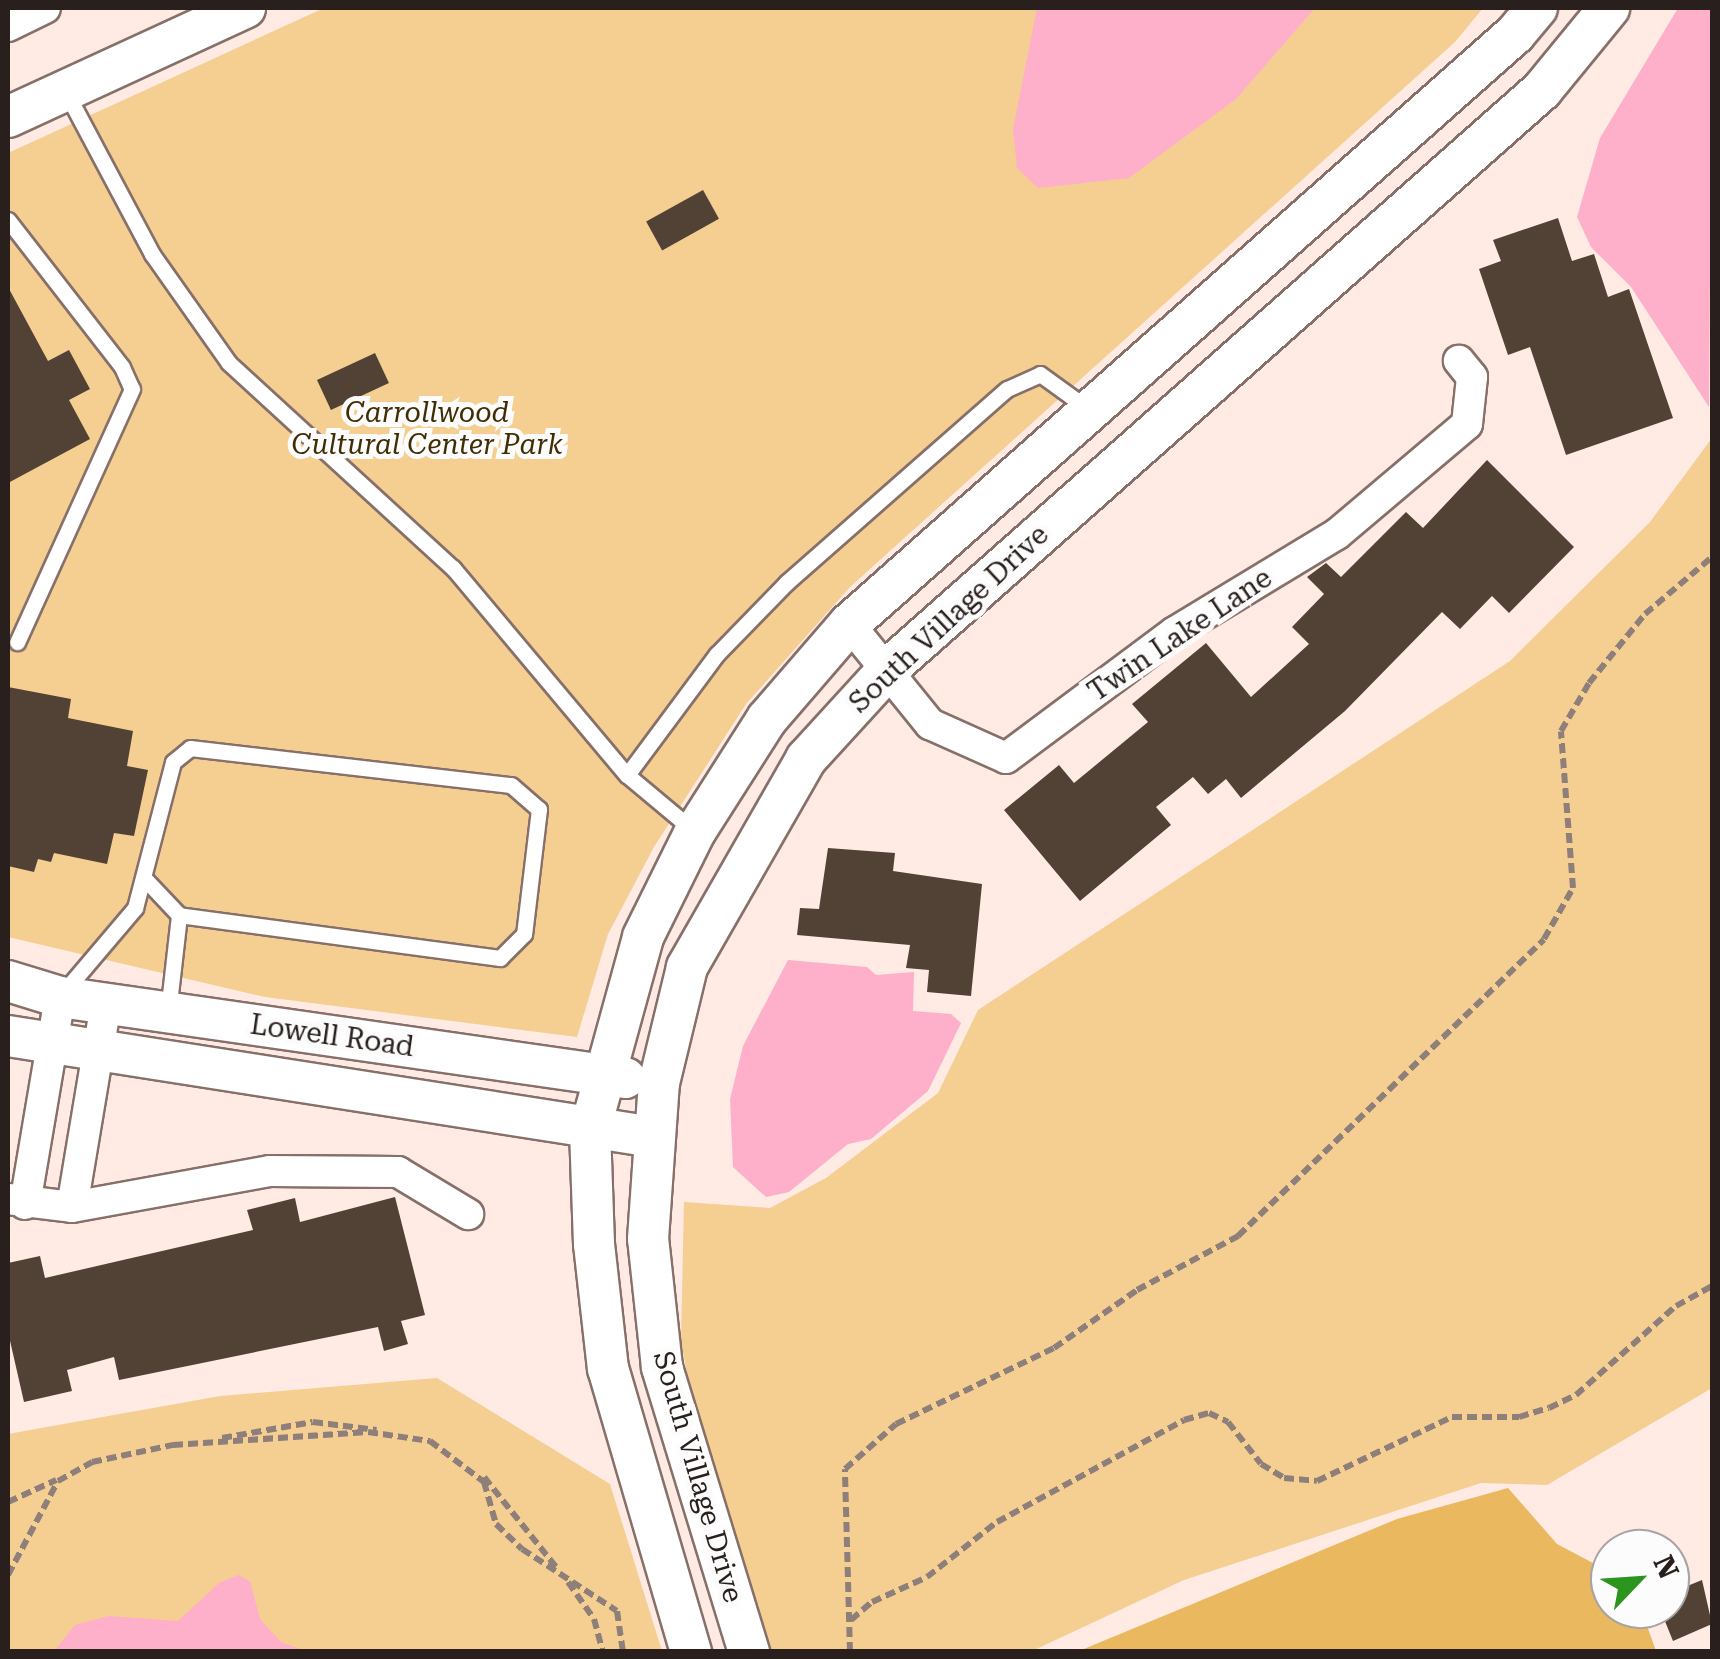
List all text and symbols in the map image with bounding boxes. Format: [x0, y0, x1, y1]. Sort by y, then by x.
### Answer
park label: Carrollwood Cultural Center Park [291, 396, 563, 462]
street label: South Village Drive [843, 518, 1055, 720]
street label: Twin Lake Lane [1082, 561, 1278, 709]
street label: Lowell Road [248, 1008, 416, 1064]
street label: South Village Drive [646, 1347, 750, 1607]
north arrow [1590, 1529, 1690, 1629]
text: N [1646, 1550, 1685, 1584]

